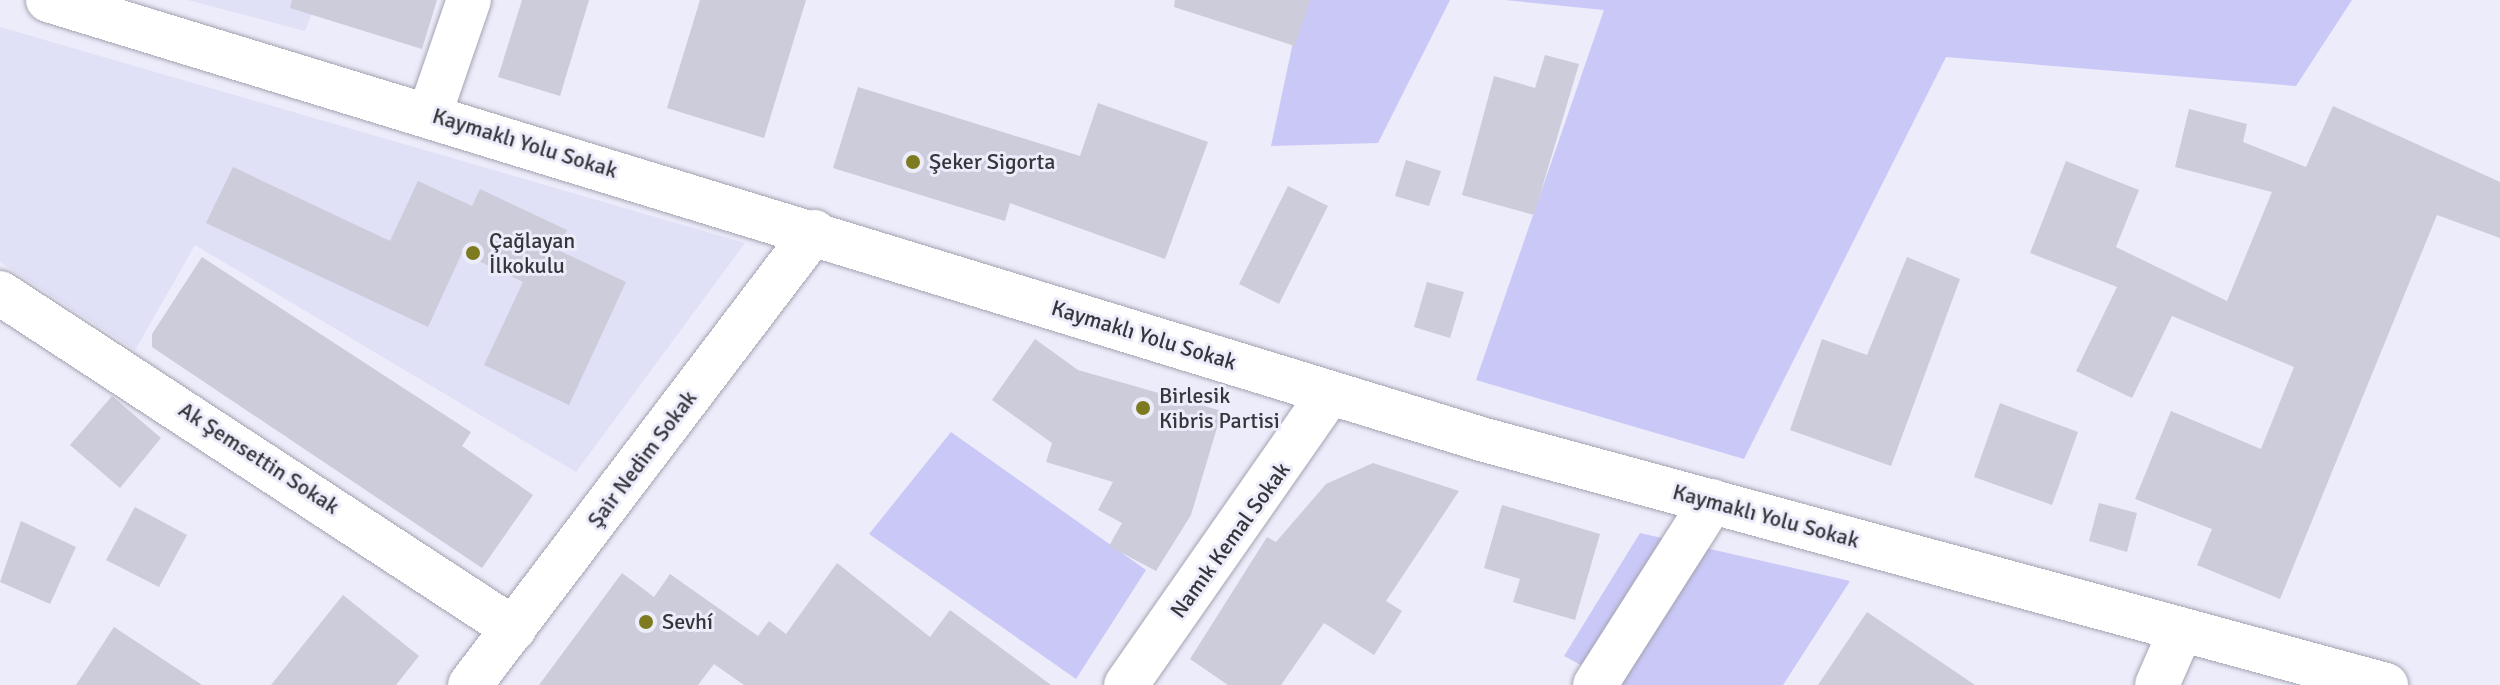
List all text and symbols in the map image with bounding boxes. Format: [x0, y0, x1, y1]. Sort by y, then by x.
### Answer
street label: Kaymaklı Yolu Sokak [429, 102, 621, 184]
place label: Şeker Sigorta [929, 149, 1055, 175]
marker: Şeker Sigorta [904, 153, 922, 171]
place label: Çağlayan İlkokulu [489, 227, 575, 278]
marker: Çağlayan İlkokulu [464, 244, 482, 262]
street label: Kaymaklı Yolu Sokak [1048, 294, 1240, 376]
place label: Birlesik Kibris Partisi [1159, 382, 1280, 434]
street label: Şair Nedim Sokak [582, 385, 702, 533]
street label: Ak Şemsettin Sokak [174, 396, 344, 520]
marker: Birlesik Kibris Partisi [1134, 399, 1152, 417]
street label: Namık Kemal Sokak [1165, 457, 1295, 623]
street label: Kaymaklı Yolu Sokak [1670, 478, 1862, 554]
place label: Sevhí [662, 609, 713, 635]
marker: Sevhí [637, 613, 655, 631]

